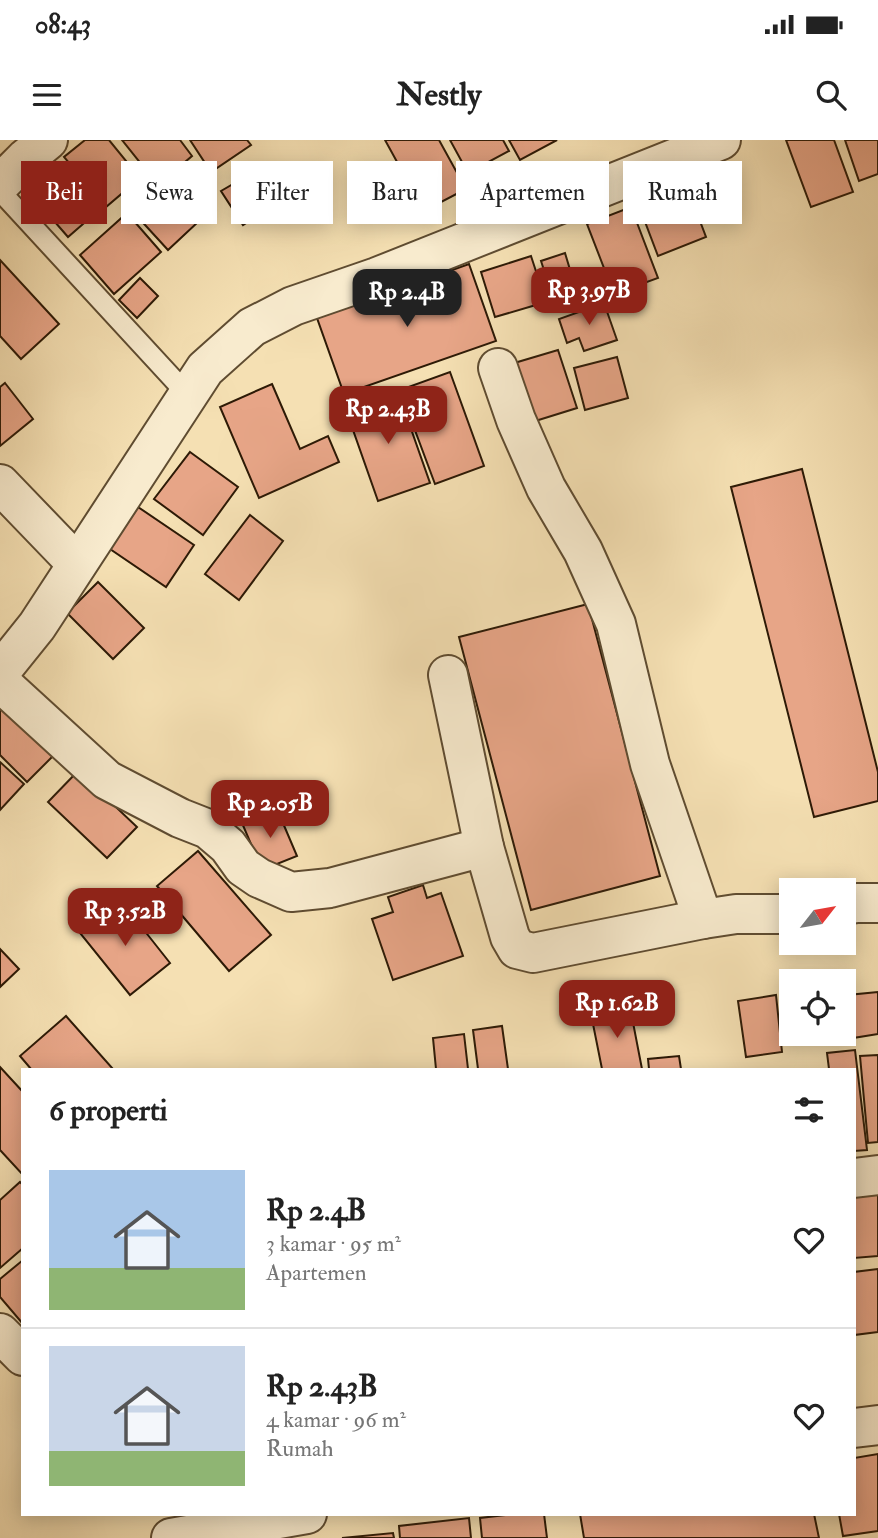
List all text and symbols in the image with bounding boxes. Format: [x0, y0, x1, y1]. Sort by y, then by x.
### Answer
text: 08:43 [35, 9, 91, 41]
text: Nestly [397, 75, 481, 115]
icon: menu [28, 76, 66, 114]
icon: search [812, 76, 850, 114]
chip: Beli [21, 161, 107, 224]
chip: Sewa [121, 161, 217, 224]
chip: Filter [231, 161, 333, 224]
chip: Baru [347, 161, 442, 224]
chip: Apartemen [456, 161, 609, 224]
chip: Rumah [623, 161, 742, 224]
pin: Rp 3.97B [517, 268, 661, 327]
pin: Rp 2.4B [342, 270, 472, 329]
text: Rp 3.97B [547, 275, 631, 304]
text: Rp 2.4B [369, 277, 445, 306]
pin: Rp 2.43B [316, 386, 460, 446]
text: Rp 2.43B [345, 394, 431, 423]
pin: Rp 2.05B [198, 780, 342, 840]
text: Rp 2.05B [227, 788, 313, 817]
north arrow [779, 878, 856, 956]
map controls [779, 878, 856, 1046]
pin: Rp 3.52B [53, 888, 197, 948]
text: Rp 3.52B [84, 896, 166, 925]
button: locate [779, 969, 856, 1046]
pin: Rp 1.62B [545, 981, 689, 1040]
text: Rp 1.62B [575, 988, 659, 1017]
icon: filters [790, 1091, 828, 1129]
text: 6 properti [49, 1092, 168, 1129]
text: Rp 2.4B [266, 1192, 366, 1229]
icon: home [105, 1198, 189, 1282]
icon: heart [790, 1221, 828, 1259]
text: 3 kamar · 95 m² [266, 1229, 401, 1258]
text: Apartemen [266, 1258, 367, 1287]
text: Rp 2.43B [266, 1368, 378, 1405]
icon: home [105, 1374, 189, 1458]
icon: heart [790, 1397, 828, 1435]
text: 4 kamar · 96 m² [266, 1405, 406, 1434]
text: Rumah [266, 1434, 334, 1463]

